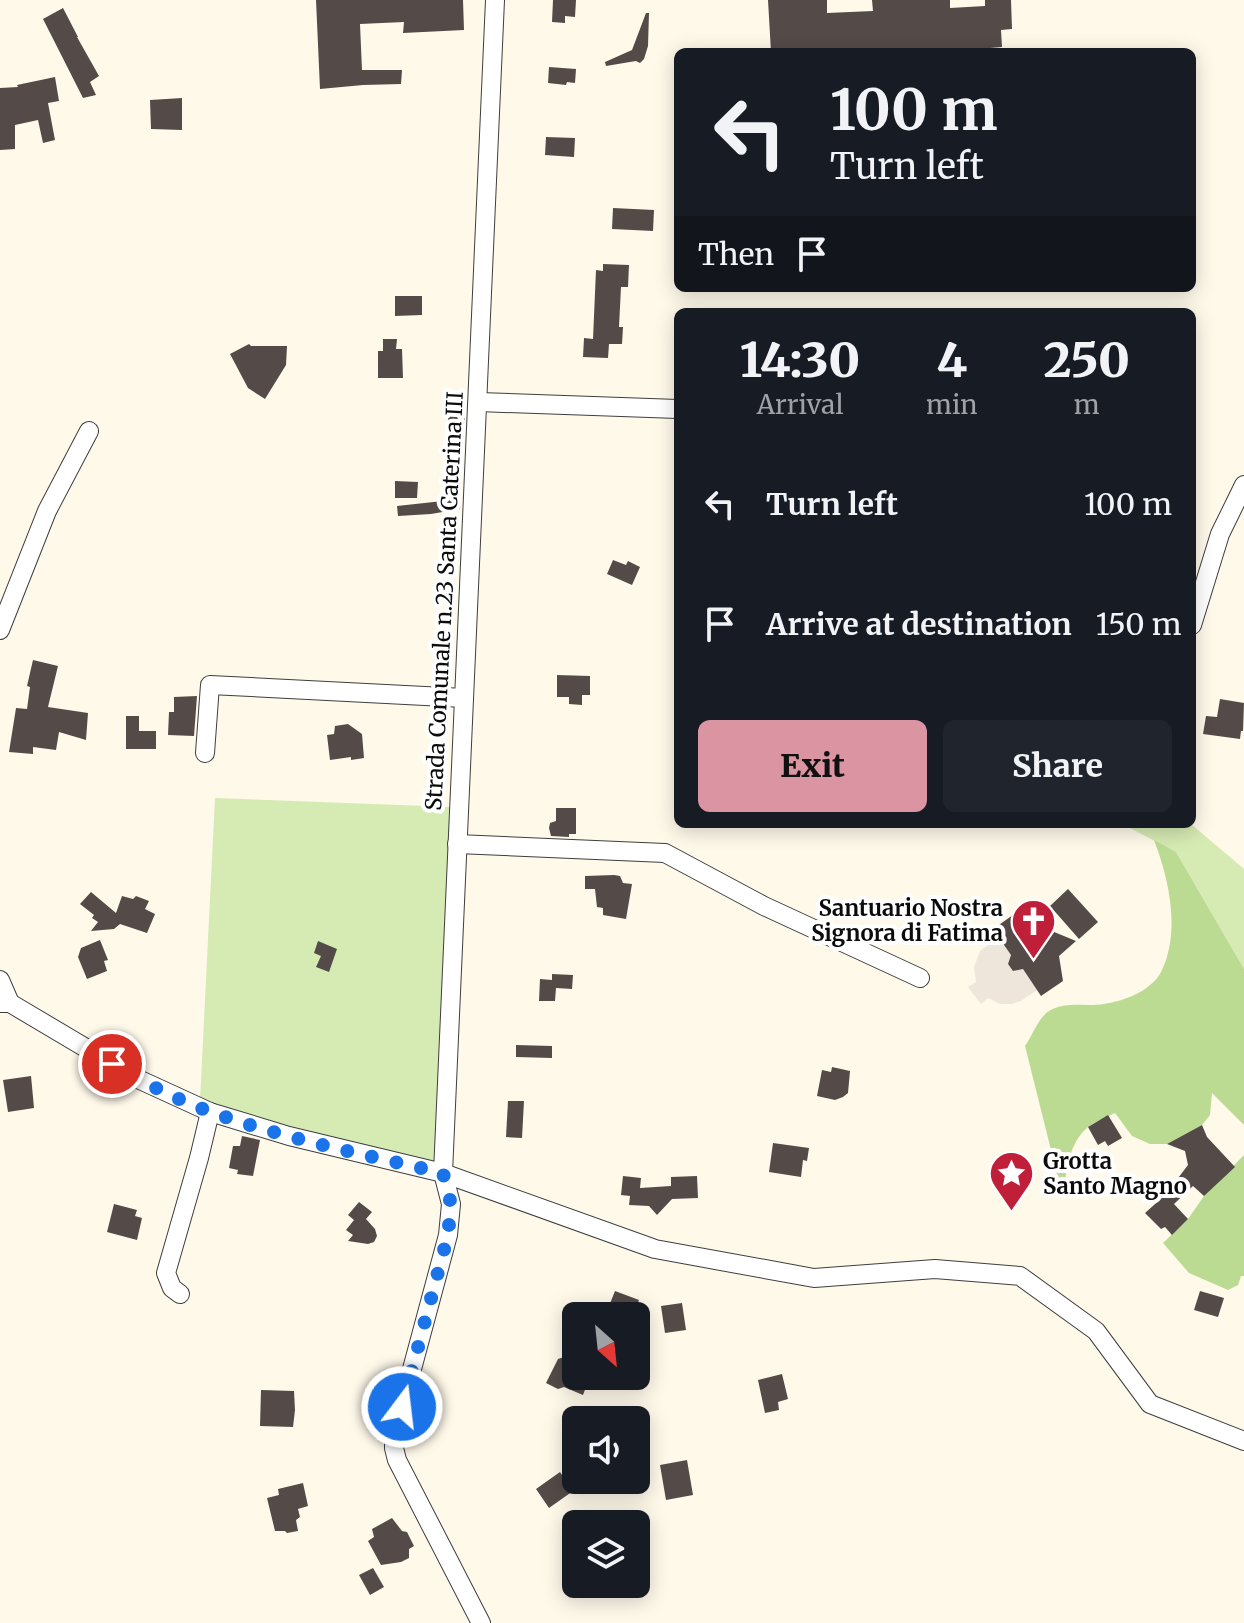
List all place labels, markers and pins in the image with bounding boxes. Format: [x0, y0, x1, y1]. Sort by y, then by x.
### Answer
place label: Santuario Nostra Signora di Fatima [811, 894, 1003, 947]
church icon: Santuario Nostra Signora di Fatima [1010, 897, 1058, 960]
pin [78, 1030, 146, 1098]
place label: Grotta Santo Magno [1043, 1147, 1187, 1200]
place icon: Grotta Santo Magno [988, 1150, 1036, 1213]

